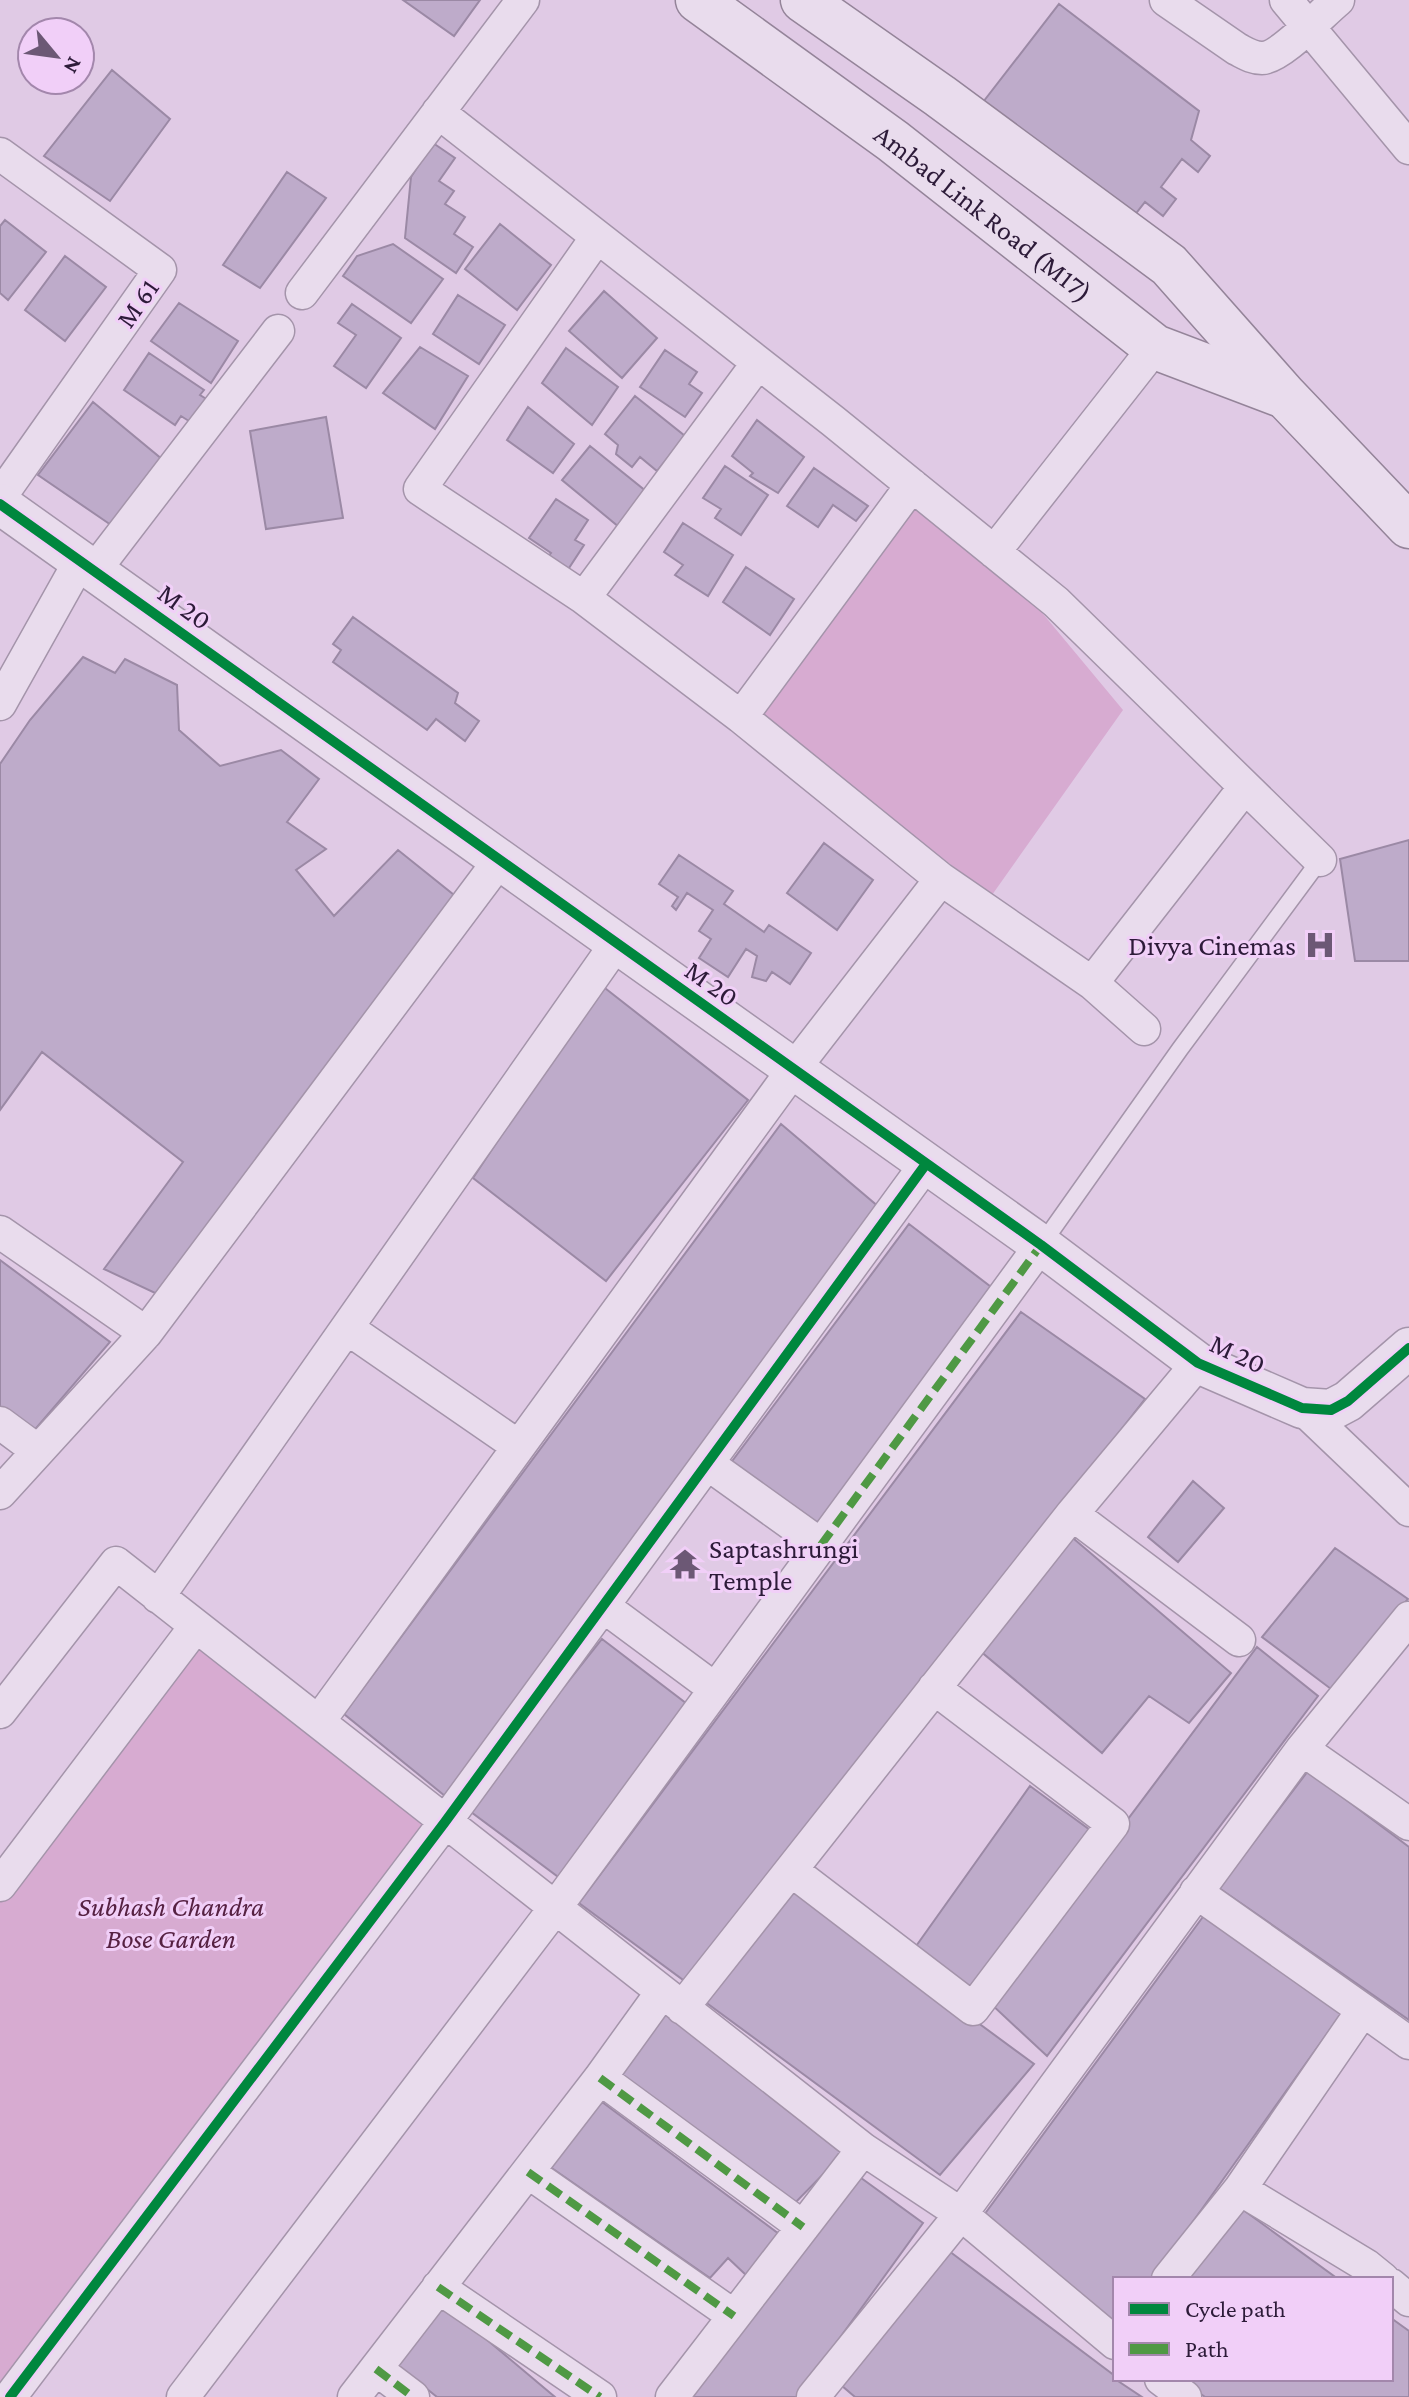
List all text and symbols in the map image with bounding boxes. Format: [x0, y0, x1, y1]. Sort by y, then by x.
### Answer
north arrow [16, 16, 96, 96]
text: N [58, 53, 88, 78]
street label: Ambad Link Road (M17) [869, 118, 1098, 308]
street label: M 61 [110, 273, 165, 333]
street label: M 20 [152, 577, 217, 636]
hospital icon: Divya Cinemas [1303, 928, 1337, 962]
place label: Divya Cinemas [1128, 930, 1296, 961]
street label: M 20 [679, 954, 744, 1013]
street label: M 20 [1205, 1327, 1270, 1380]
place label: Saptashrungi Temple [709, 1533, 859, 1596]
temple icon: Saptashrungi Temple [668, 1547, 702, 1581]
park label: Subhash Chandra Bose Garden [78, 1891, 264, 1954]
legend [1113, 2277, 1393, 2381]
text: Cycle path [1185, 2295, 1286, 2322]
text: Path [1185, 2335, 1229, 2362]

